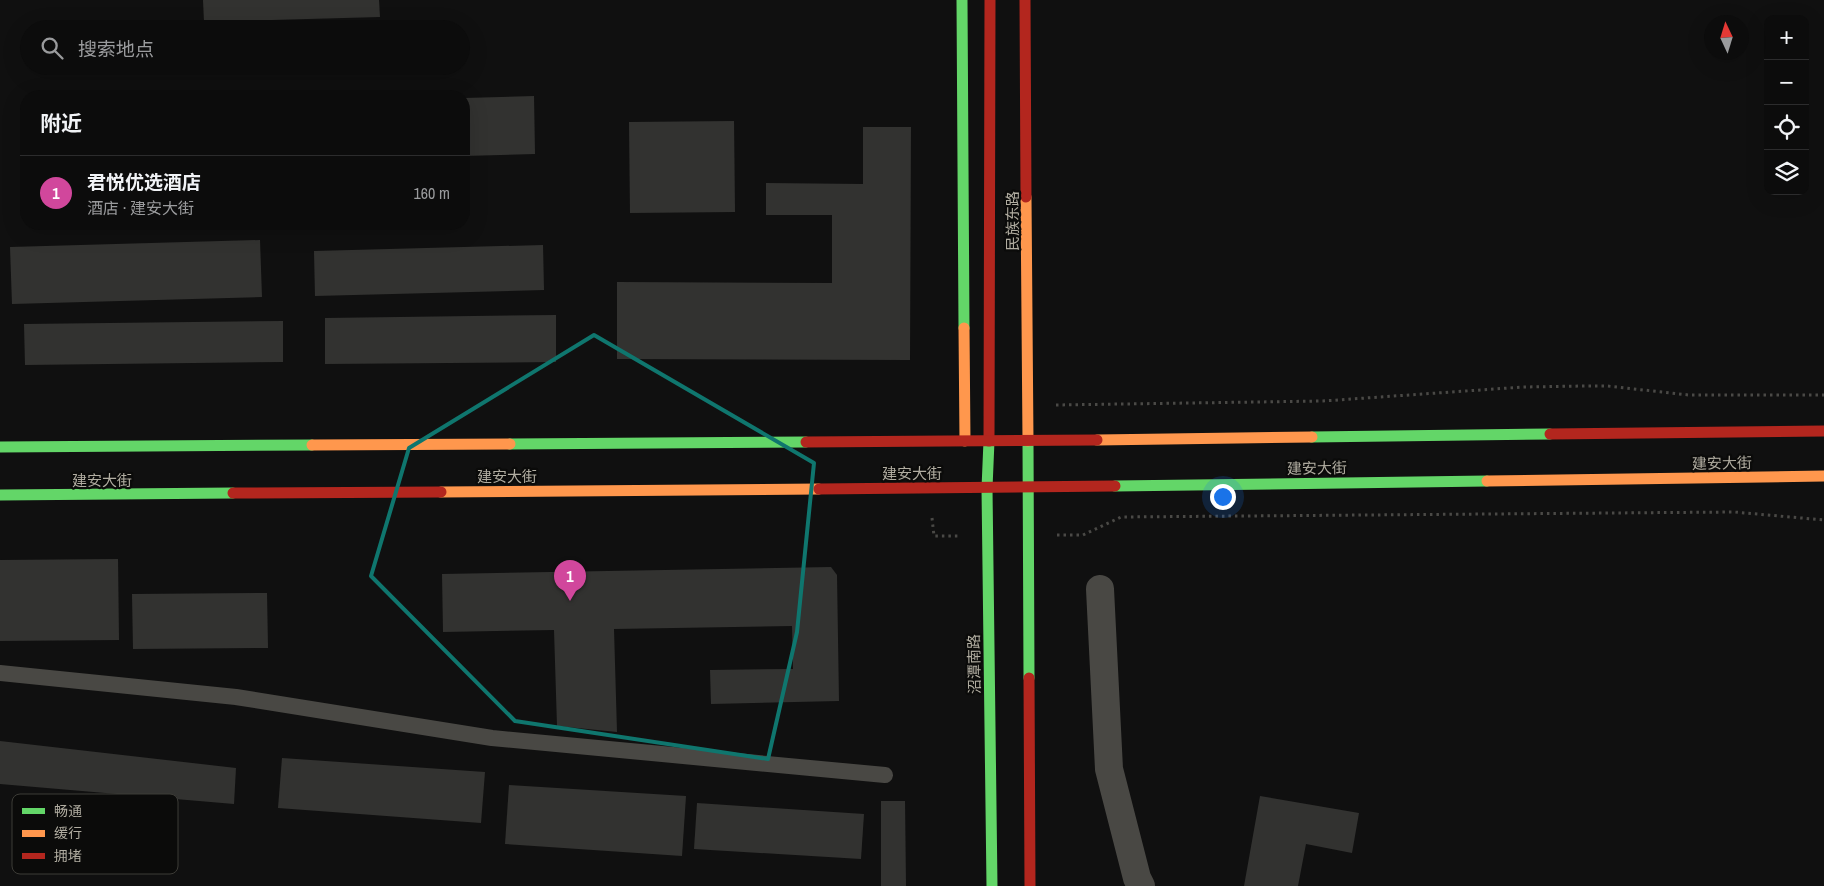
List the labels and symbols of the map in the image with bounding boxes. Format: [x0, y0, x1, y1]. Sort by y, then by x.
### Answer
north arrow [1704, 15, 1749, 60]
street label: 民族东路 [1002, 191, 1023, 251]
street label: 建安大街 [1692, 452, 1752, 474]
street label: 建安大街 [1287, 457, 1347, 479]
street label: 建安大街 [882, 463, 942, 484]
street label: 建安大街 [477, 466, 537, 487]
street label: 建安大街 [72, 470, 132, 491]
your location [1210, 484, 1236, 510]
pin: 1 [554, 560, 586, 601]
street label: 沼潭南路 [963, 634, 985, 694]
legend [12, 794, 178, 874]
text: 畅通 [54, 802, 82, 820]
text: 缓行 [54, 824, 82, 842]
text: 拥堵 [54, 847, 82, 865]

